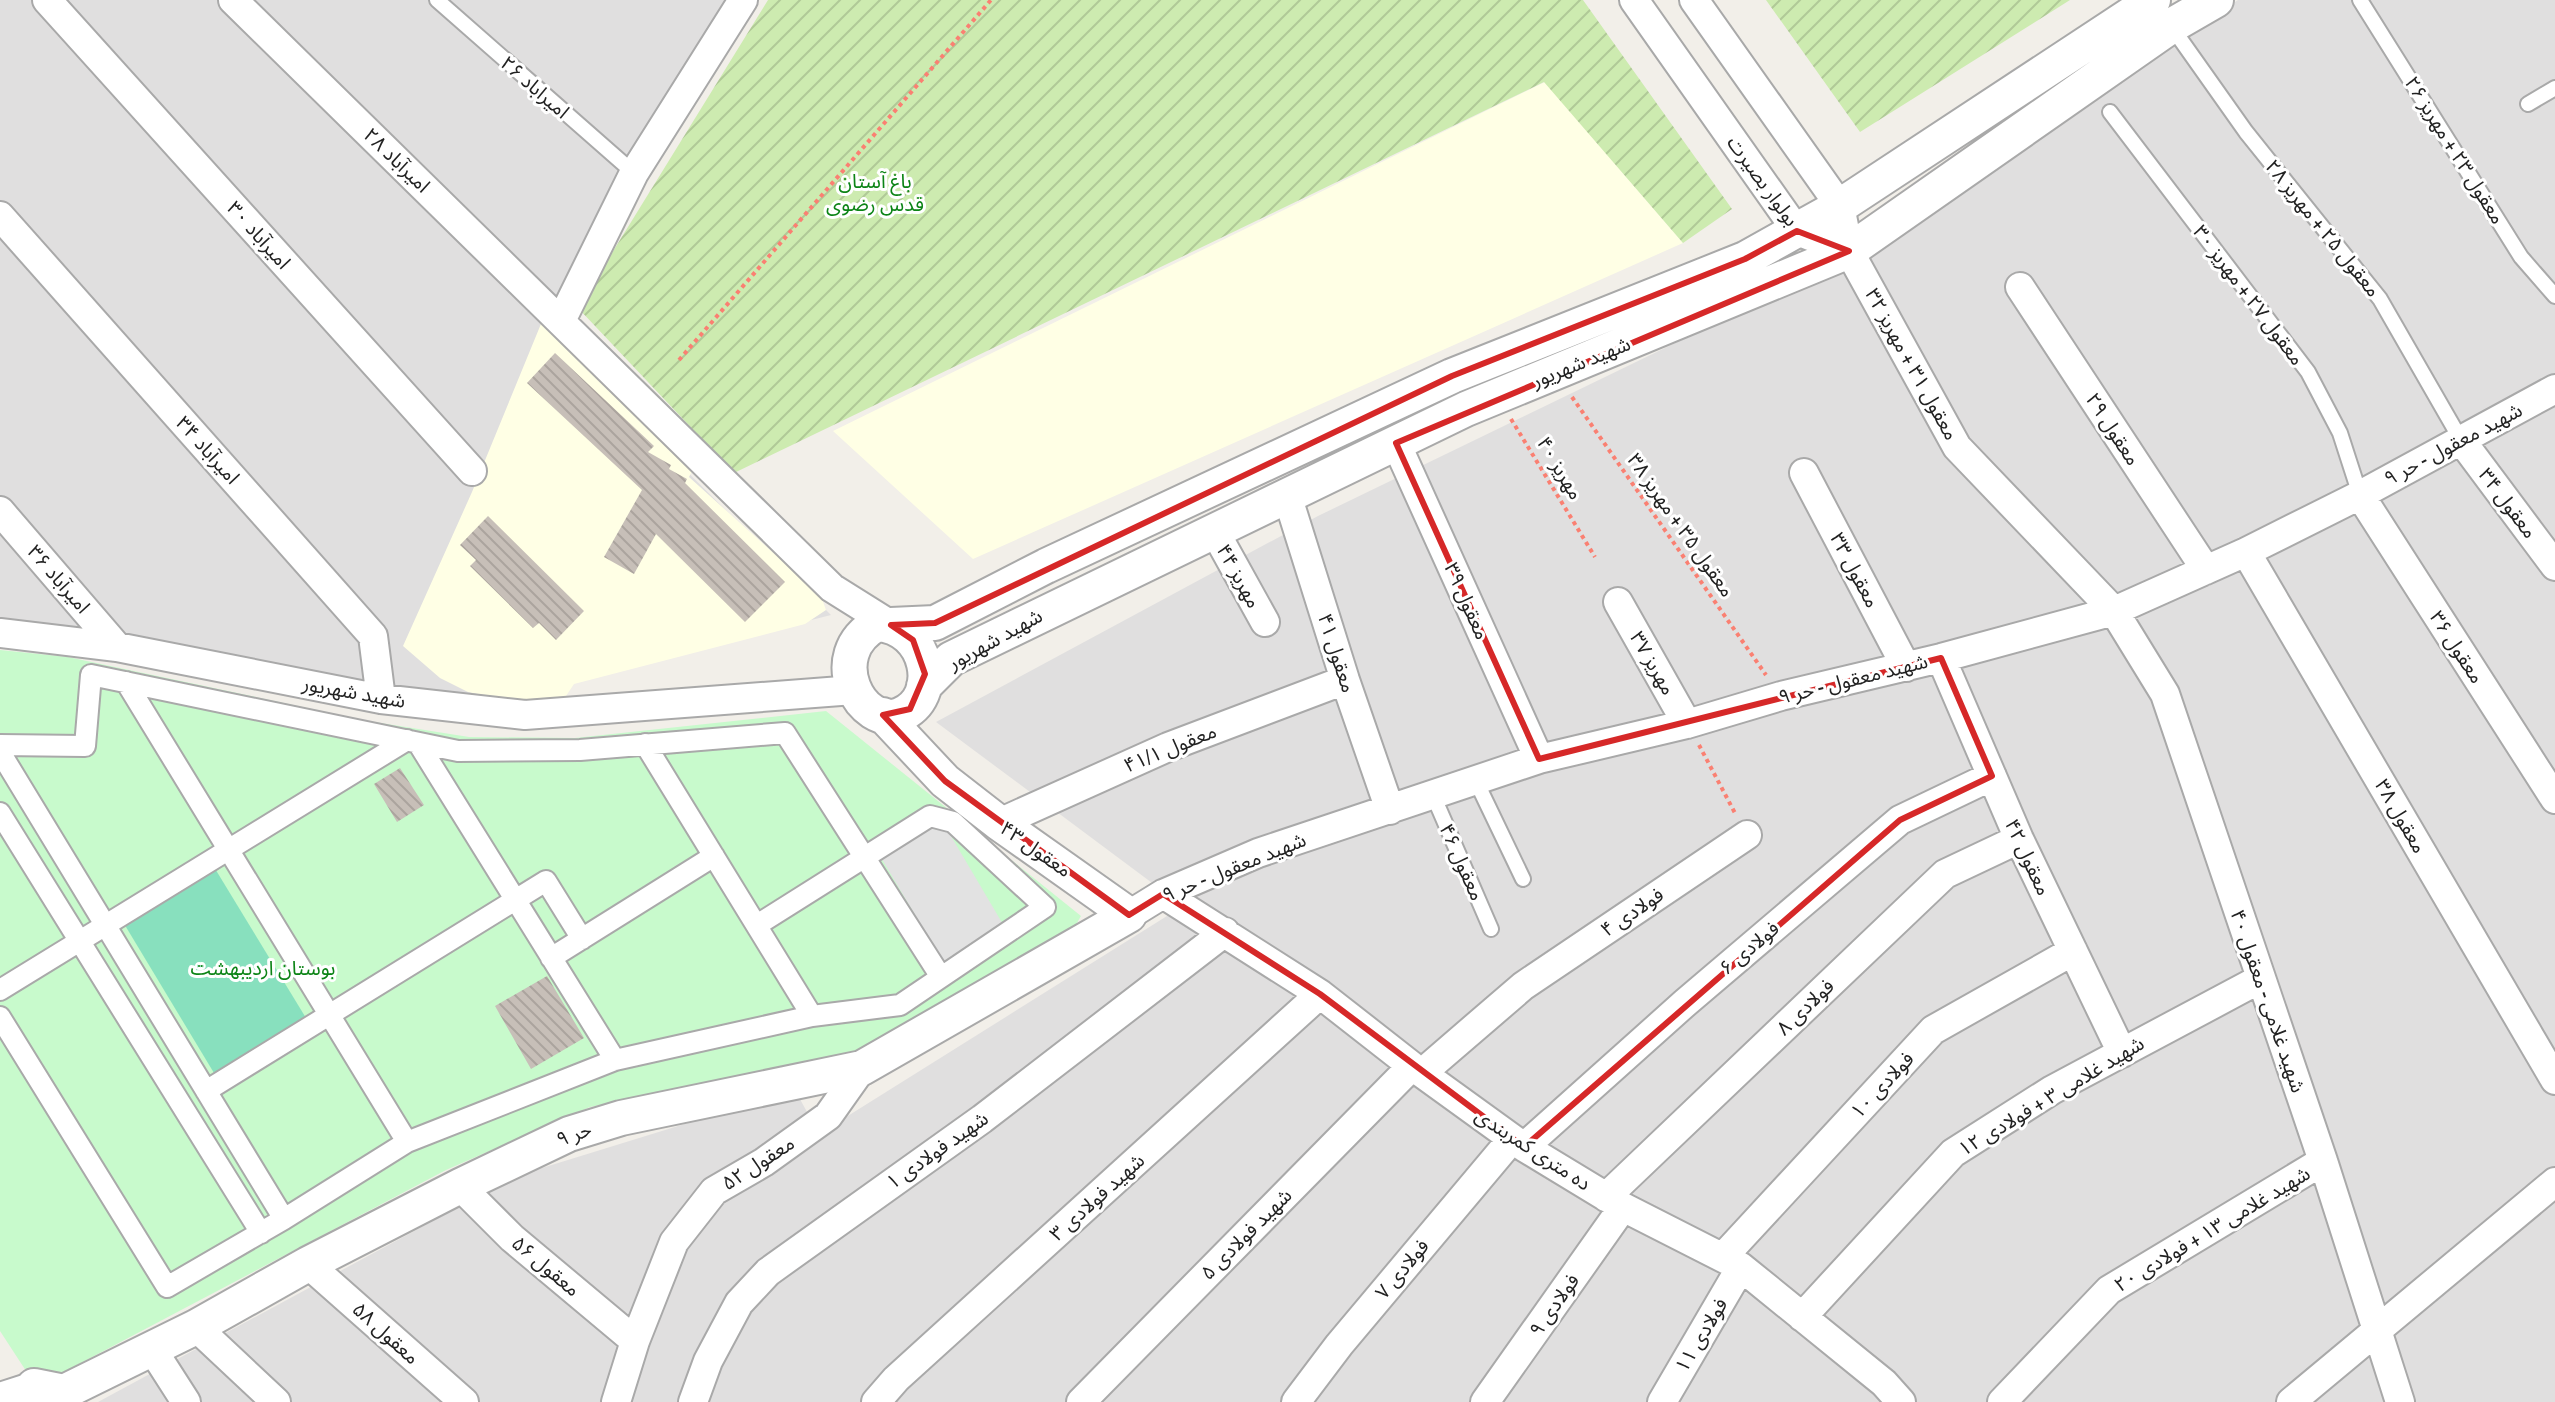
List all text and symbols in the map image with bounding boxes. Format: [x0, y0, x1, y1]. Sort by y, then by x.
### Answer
street label: امیراباد ۲۶ [495, 49, 576, 124]
street label: معقول ۲۳ + مهریز ۲۶ [2399, 71, 2512, 229]
street label: امیرآباد ۲۸ [358, 121, 437, 198]
street label: بولوار بصیرت [1721, 130, 1805, 231]
street label: معقول ۲۵ + مهریز ۲۸ [2260, 153, 2387, 302]
park label: باغ آستان قدس رضوی [826, 167, 924, 217]
street label: امیرآباد ۳۰ [222, 195, 297, 275]
street label: معقول ۲۷ + مهریز ۳۰ [2188, 219, 2311, 371]
street label: معقول ۳۱ + مهریز ۳۲ [1860, 283, 1965, 444]
street label: شهید شهریور [1526, 329, 1634, 394]
street label: معقول ۲۹ [2080, 387, 2147, 470]
street label: شهید معقول - حر ۹ [2379, 396, 2527, 491]
street label: امیرآباد ۳۴ [171, 410, 246, 490]
street label: مهریز ۴۰ [1531, 431, 1590, 504]
street label: معقول ۳۵ + مهریز ۳۸ [1622, 447, 1741, 602]
street label: معقول ۳۴ [2473, 462, 2544, 543]
street label: معقول ۳۳ [1824, 527, 1887, 612]
street label: امیرآباد ۳۶ [22, 538, 97, 619]
street label: مهریز ۴۴ [1211, 539, 1268, 613]
street label: معقول ۳۹ [1439, 558, 1496, 644]
street label: شهید شهریور [942, 601, 1047, 676]
street label: معقول ۳۶ [2424, 605, 2491, 688]
street label: معقول ۴۱ [1312, 610, 1363, 696]
street label: مهریز ۳۷ [1624, 626, 1682, 700]
street label: شهید معقول - حر ۹ [1775, 647, 1930, 710]
street label: شهید شهریور [299, 669, 408, 714]
street label: معقول ۴۱/۱ [1119, 717, 1220, 778]
street label: معقول ۳۸ [2369, 774, 2434, 858]
street label: معقول ۴۳ [995, 814, 1077, 883]
street label: معقول ۴۲ [1999, 814, 2058, 899]
street label: معقول ۴۶ [1434, 819, 1491, 905]
street label: شهید معقول - حر ۹ [1158, 825, 1310, 908]
street label: فولادی ۴ [1595, 881, 1669, 943]
street label: شهید غلامی - معقول ۴۰ [2224, 906, 2312, 1096]
street label: فولادی ۶ [1713, 914, 1785, 981]
park label: بوستان اردیبهشت [191, 954, 335, 981]
street label: فولادی ۸ [1770, 972, 1840, 1041]
street label: شهید غلامی ۳ + فولادی ۱۲ [1953, 1029, 2149, 1162]
street label: فولادی ۱۰ [1844, 1045, 1920, 1124]
street label: ده متری کمربندی [1470, 1101, 1596, 1196]
street label: شهید فولادی ۱ [880, 1104, 993, 1195]
street label: حر ۹ [552, 1115, 595, 1152]
street label: معقول ۵۲ [716, 1129, 799, 1196]
street label: شهید فولادی ۳ [1043, 1147, 1150, 1247]
street label: شهید غلامی ۱۳ + فولادی ۲۰ [2109, 1159, 2315, 1298]
street label: شهید فولادی ۵ [1194, 1182, 1297, 1285]
street label: معقول ۵۶ [506, 1229, 586, 1302]
street label: فولادی ۷ [1369, 1233, 1435, 1304]
street label: فولادی ۹ [1522, 1268, 1585, 1341]
street label: فولادی ۱۱ [1668, 1293, 1733, 1377]
street label: معقول ۵۸ [347, 1295, 426, 1370]

